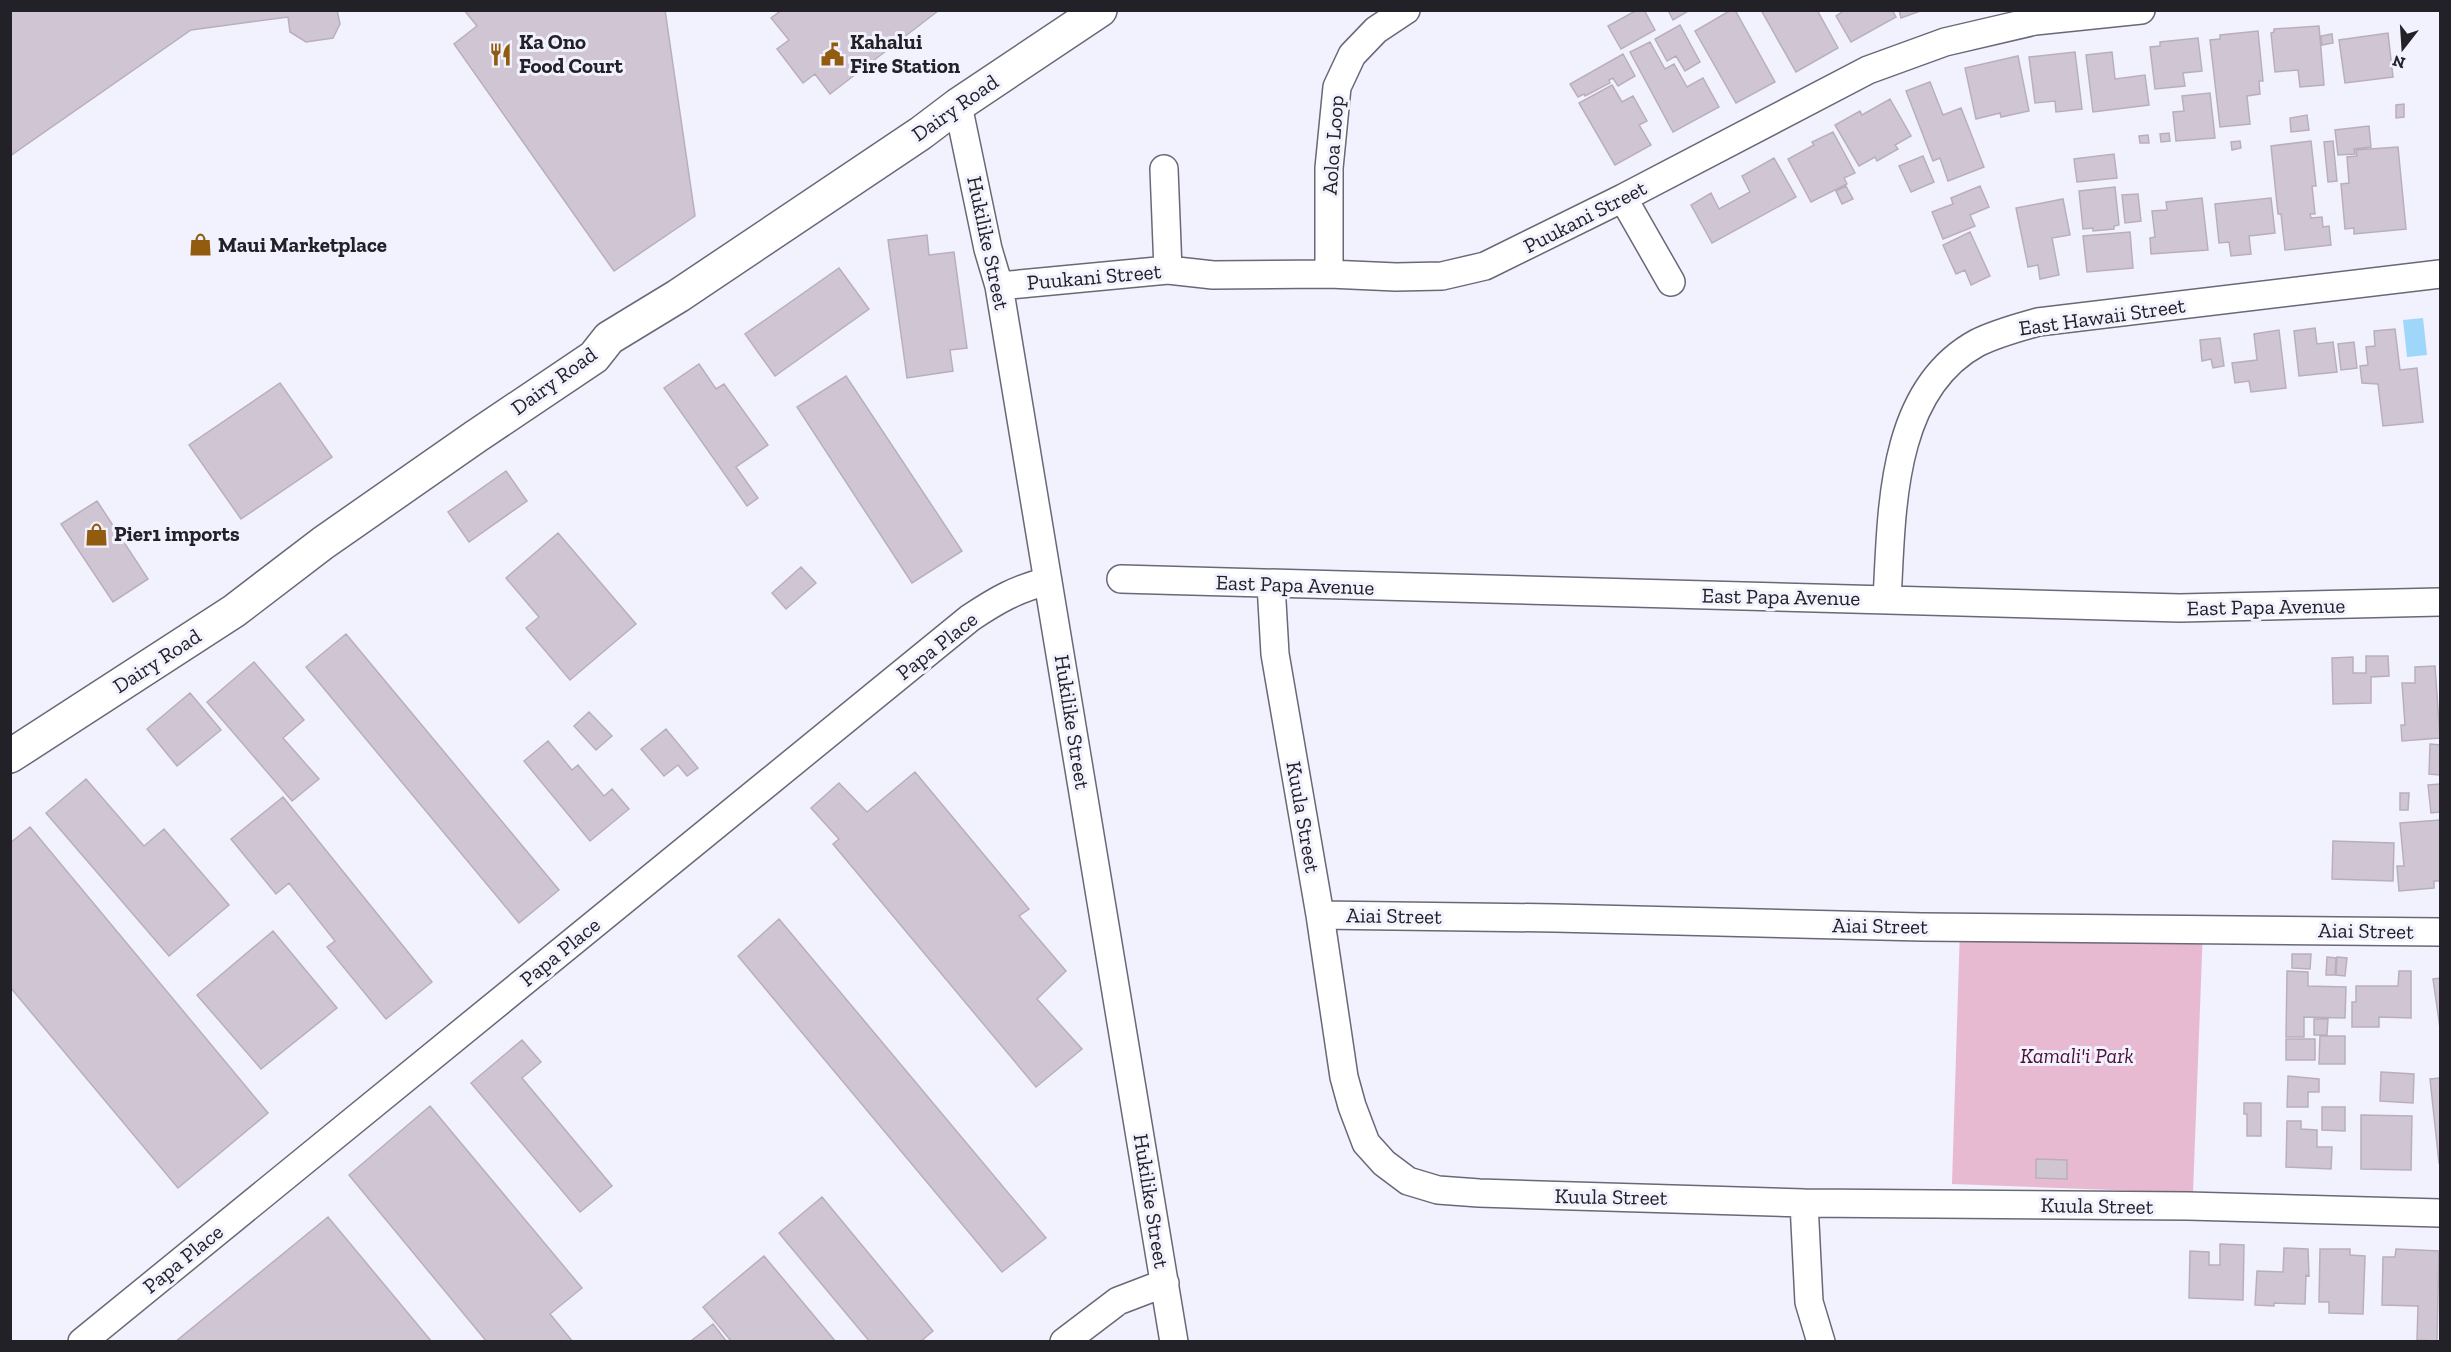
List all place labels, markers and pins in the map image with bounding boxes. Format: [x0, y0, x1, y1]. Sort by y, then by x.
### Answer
place label: Ka Ono Food Court [519, 29, 623, 78]
place label: Kahalui Fire Station [850, 29, 961, 78]
restaurant icon: Ka Ono Food Court [488, 41, 514, 67]
public building icon: Kahalui Fire Station [819, 41, 845, 67]
shop icon: Maui Marketplace [187, 232, 213, 258]
place label: Maui Marketplace [218, 232, 387, 257]
shop icon: Pier1 imports [83, 521, 109, 547]
place label: Pier1 imports [114, 521, 240, 546]

